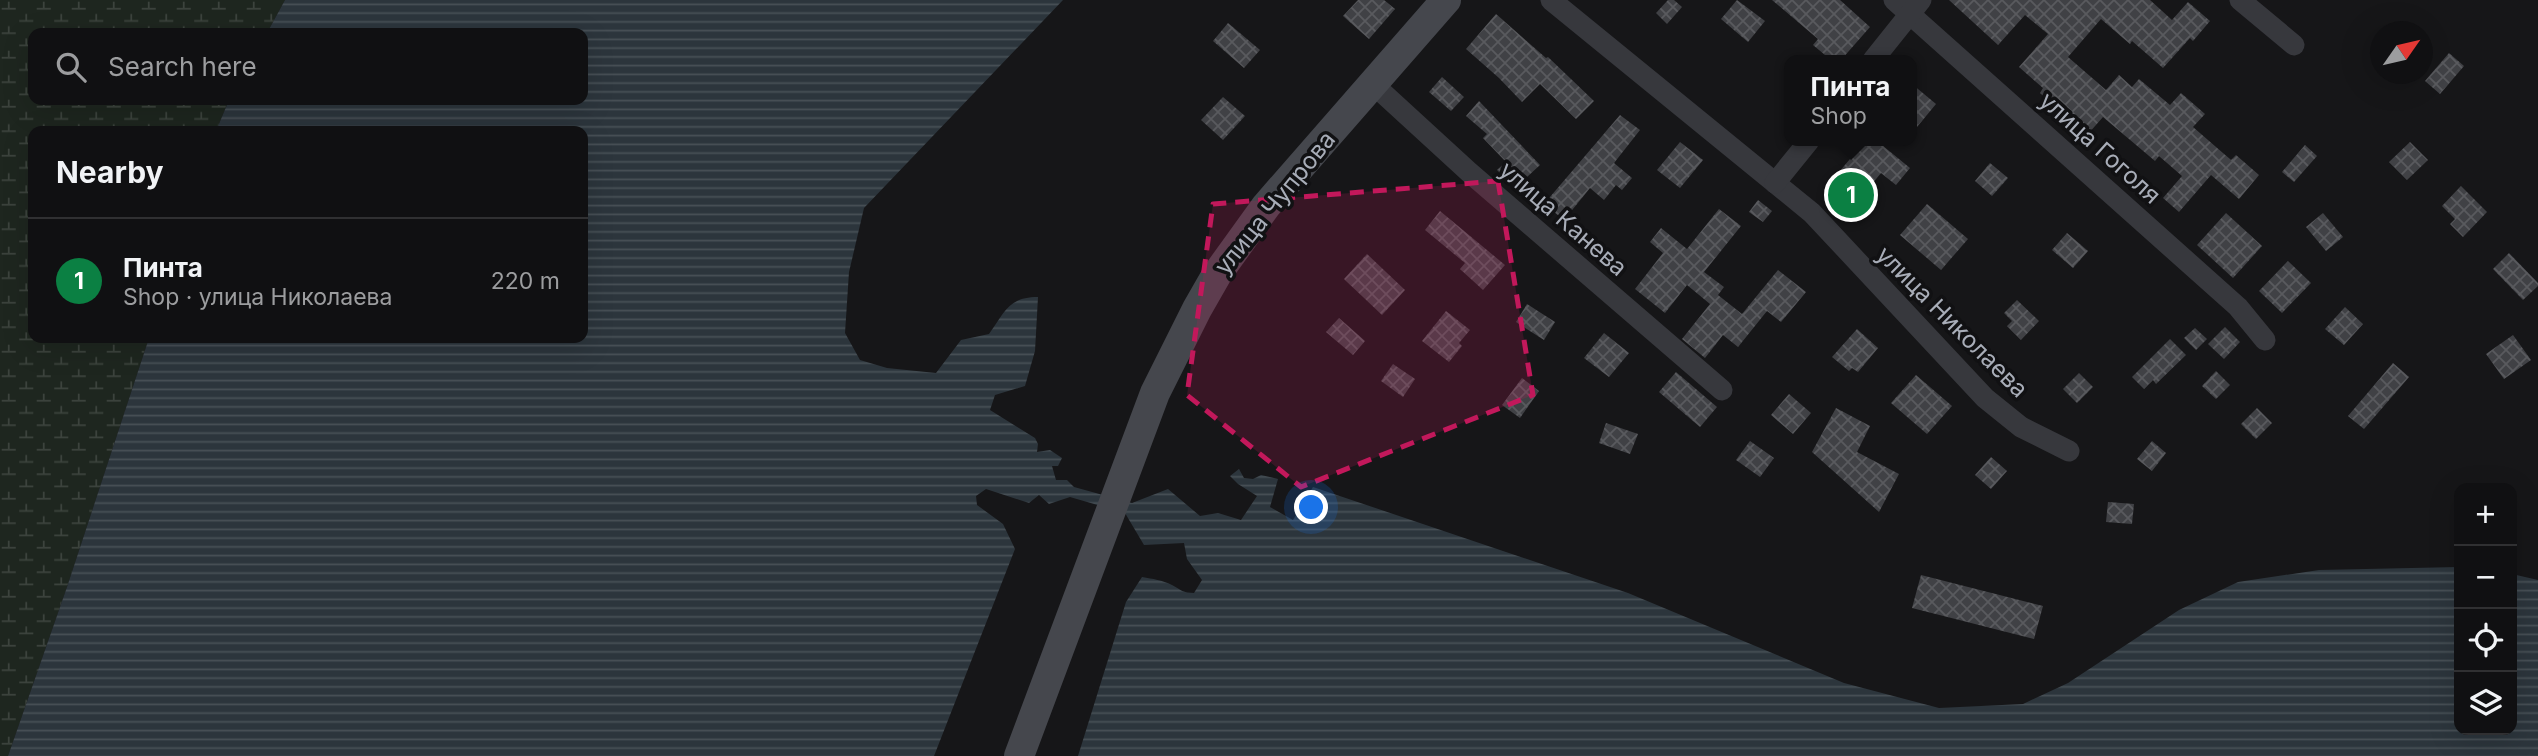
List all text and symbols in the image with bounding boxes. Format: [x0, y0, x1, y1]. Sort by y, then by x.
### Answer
north arrow [2370, 21, 2433, 84]
search box [28, 28, 588, 105]
icon: search [52, 48, 90, 86]
text: Search here [108, 51, 257, 82]
popup [1784, 55, 1917, 146]
text: Пинта [1811, 71, 1890, 102]
street label: улица Гоголя [2034, 86, 2167, 210]
text: Shop [1811, 102, 1867, 130]
street label: улица Чупрова [1208, 125, 1341, 280]
text: Nearby [56, 154, 164, 190]
street label: улица Канева [1494, 155, 1633, 282]
pin: 1 [1828, 169, 1874, 221]
street label: улица Николаева [1871, 240, 2034, 403]
text: Пинта [123, 252, 203, 283]
text: 1 [74, 267, 84, 295]
text: 220 m [491, 267, 560, 295]
text: Shop · улица Николаева [123, 283, 393, 311]
map controls [2454, 483, 2517, 735]
button: + [2454, 483, 2517, 546]
your location [1294, 490, 1328, 524]
button: − [2454, 546, 2517, 609]
button: locate [2454, 609, 2517, 672]
button: layers [2454, 672, 2517, 735]

